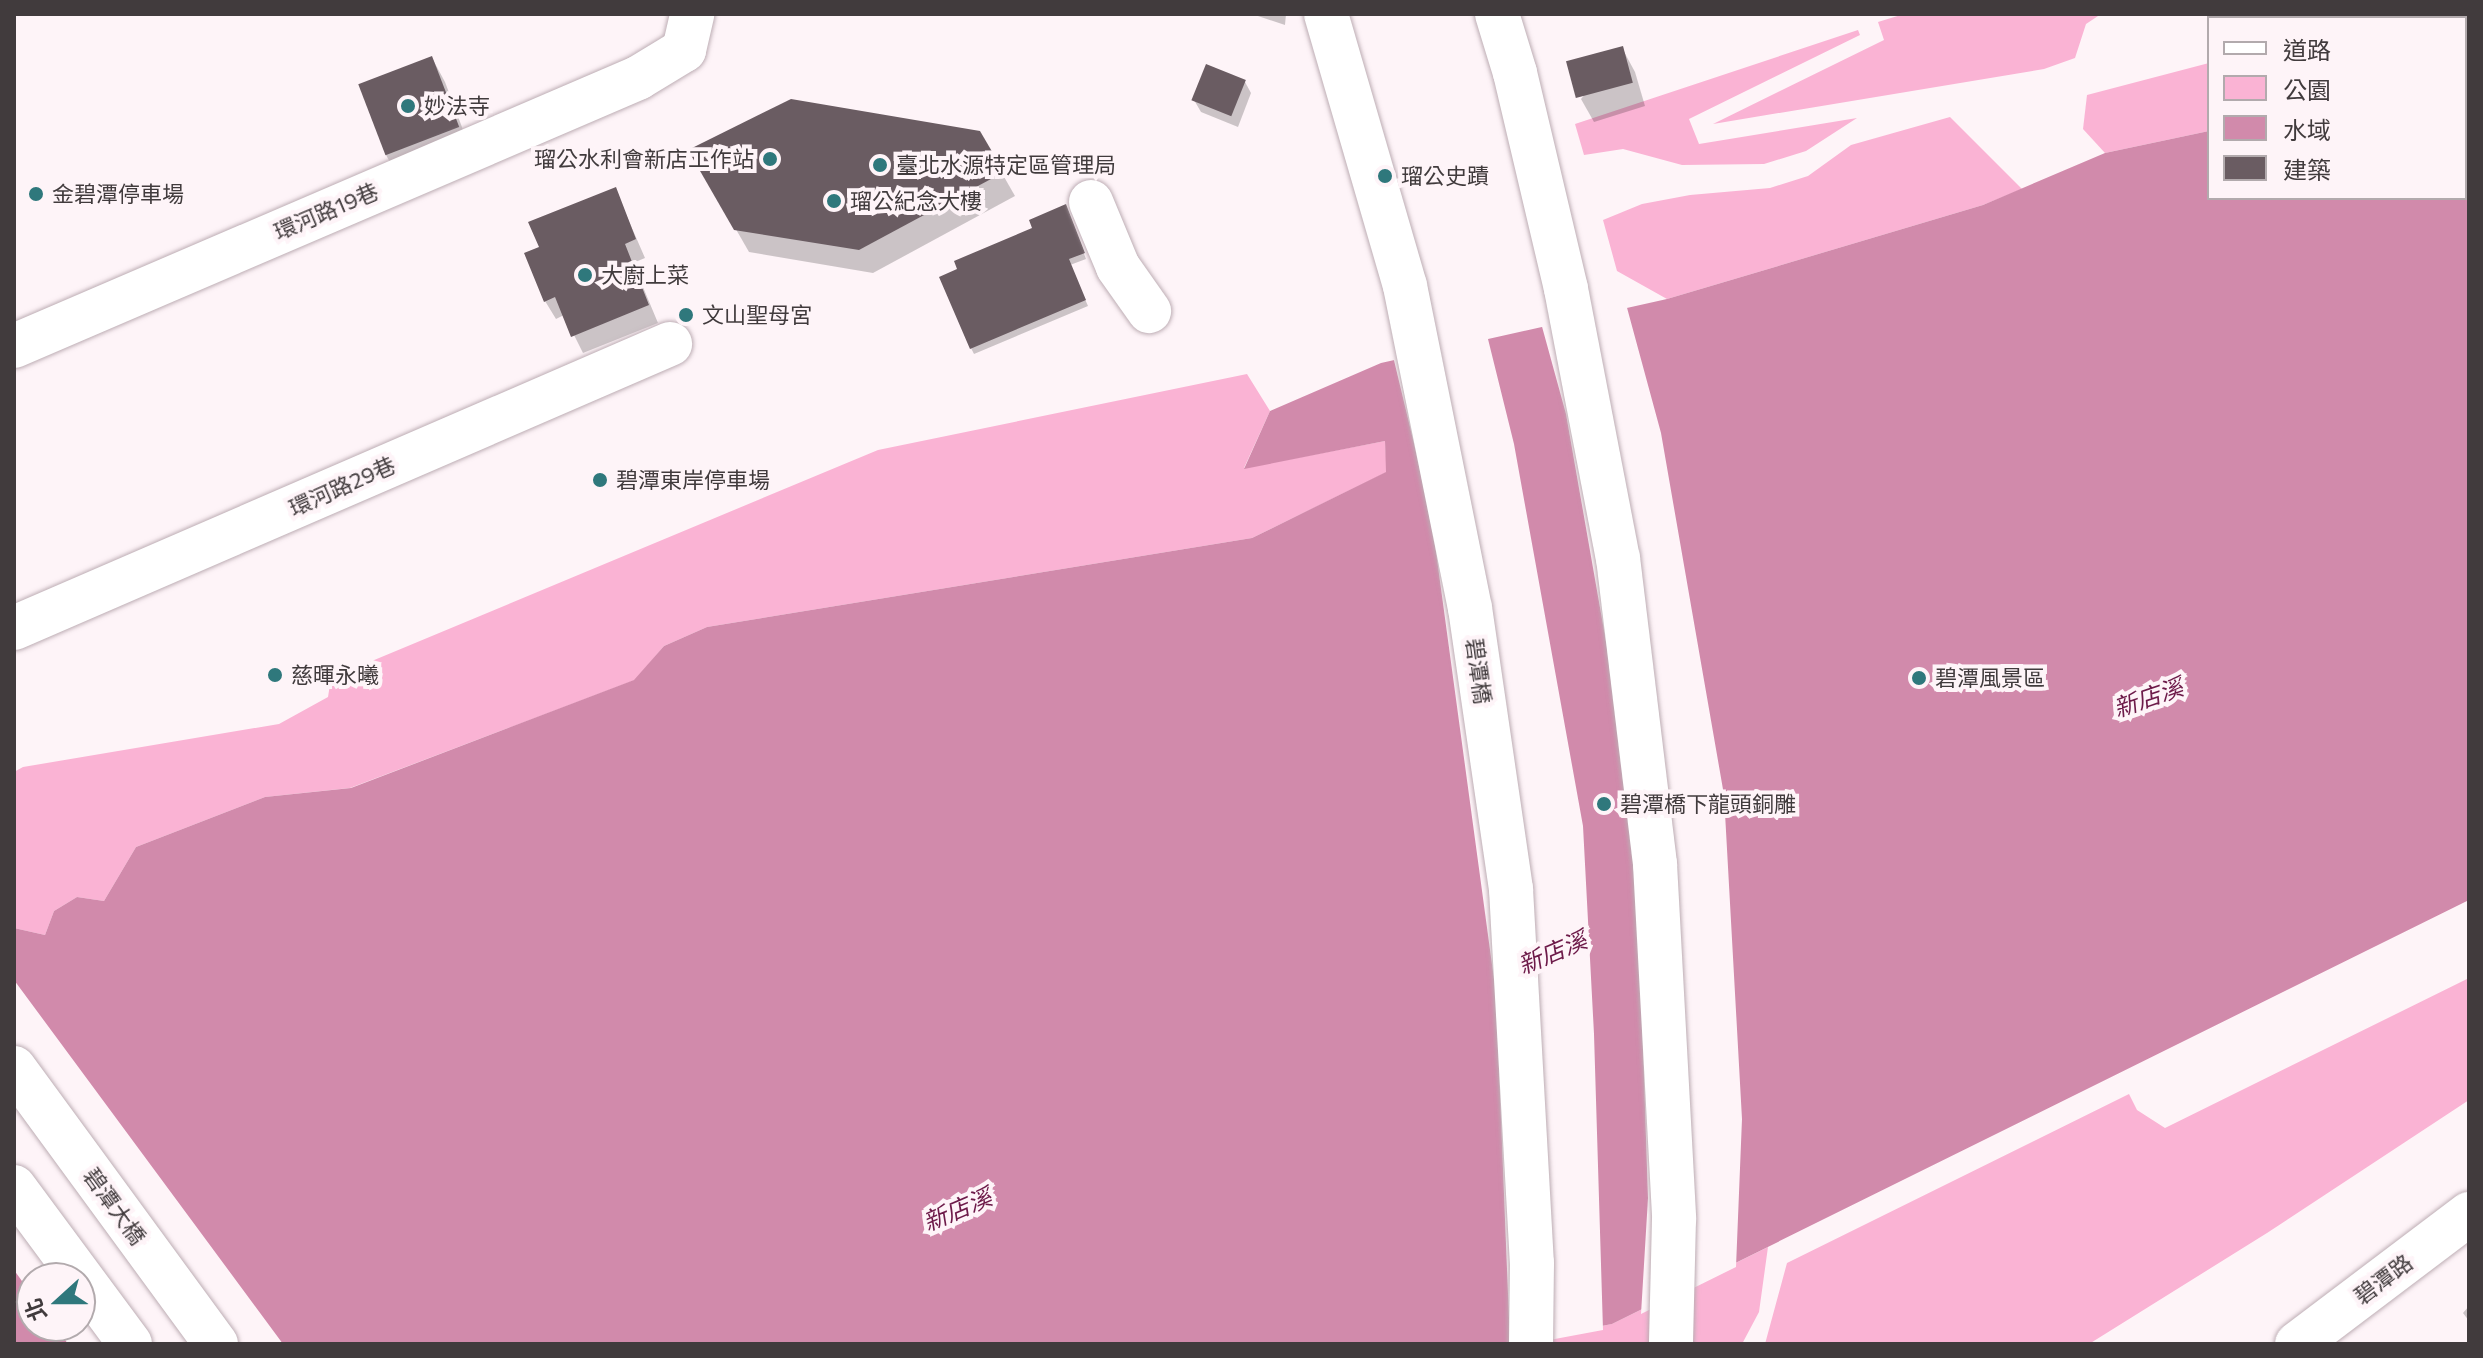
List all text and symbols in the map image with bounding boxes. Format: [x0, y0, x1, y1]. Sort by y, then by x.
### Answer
legend [2207, 16, 2467, 200]
text: 道路 [2283, 35, 2331, 64]
text: 公園 [2283, 75, 2331, 104]
place label: 妙法寺 [424, 93, 490, 119]
marker: 妙法寺 [399, 97, 417, 115]
text: 水域 [2283, 115, 2331, 144]
place label: 瑠公水利會新店工作站 [534, 146, 754, 172]
marker: 瑠公水利會新店工作站 [761, 150, 779, 168]
place label: 臺北水源特定區管理局 [896, 152, 1116, 178]
text: 建築 [2283, 155, 2331, 184]
marker: 臺北水源特定區管理局 [871, 156, 889, 174]
place label: 瑠公史蹟 [1401, 163, 1489, 189]
marker: 瑠公史蹟 [1376, 167, 1394, 185]
street label: 環河路19巷 [270, 177, 382, 245]
place label: 金碧潭停車場 [52, 181, 184, 207]
marker: 金碧潭停車場 [27, 185, 45, 203]
place label: 瑠公紀念大樓 [850, 188, 982, 214]
marker: 瑠公紀念大樓 [825, 192, 843, 210]
place label: 大廚上菜 [601, 262, 689, 288]
marker: 大廚上菜 [576, 266, 594, 284]
place label: 文山聖母宮 [702, 302, 812, 328]
marker: 文山聖母宮 [677, 306, 695, 324]
street label: 環河路29巷 [285, 451, 399, 521]
place label: 碧潭東岸停車場 [616, 467, 770, 493]
marker: 碧潭東岸停車場 [591, 471, 609, 489]
street label: 碧潭橋 [1461, 636, 1497, 706]
place label: 慈暉永曦 [291, 662, 379, 688]
place label: 碧潭風景區 [1935, 665, 2045, 691]
marker: 慈暉永曦 [266, 666, 284, 684]
marker: 碧潭風景區 [1910, 669, 1928, 687]
water label: 新店溪 [2109, 672, 2187, 722]
place label: 碧潭橋下龍頭銅雕 [1620, 791, 1796, 817]
marker: 碧潭橋下龍頭銅雕 [1595, 795, 1613, 813]
water label: 新店溪 [1513, 925, 1591, 979]
street label: 碧潭大橋 [78, 1163, 152, 1249]
water label: 新店溪 [918, 1182, 996, 1236]
street label: 碧潭路 [2349, 1249, 2417, 1309]
north arrow [16, 1262, 96, 1342]
text: 北 [18, 1295, 52, 1325]

